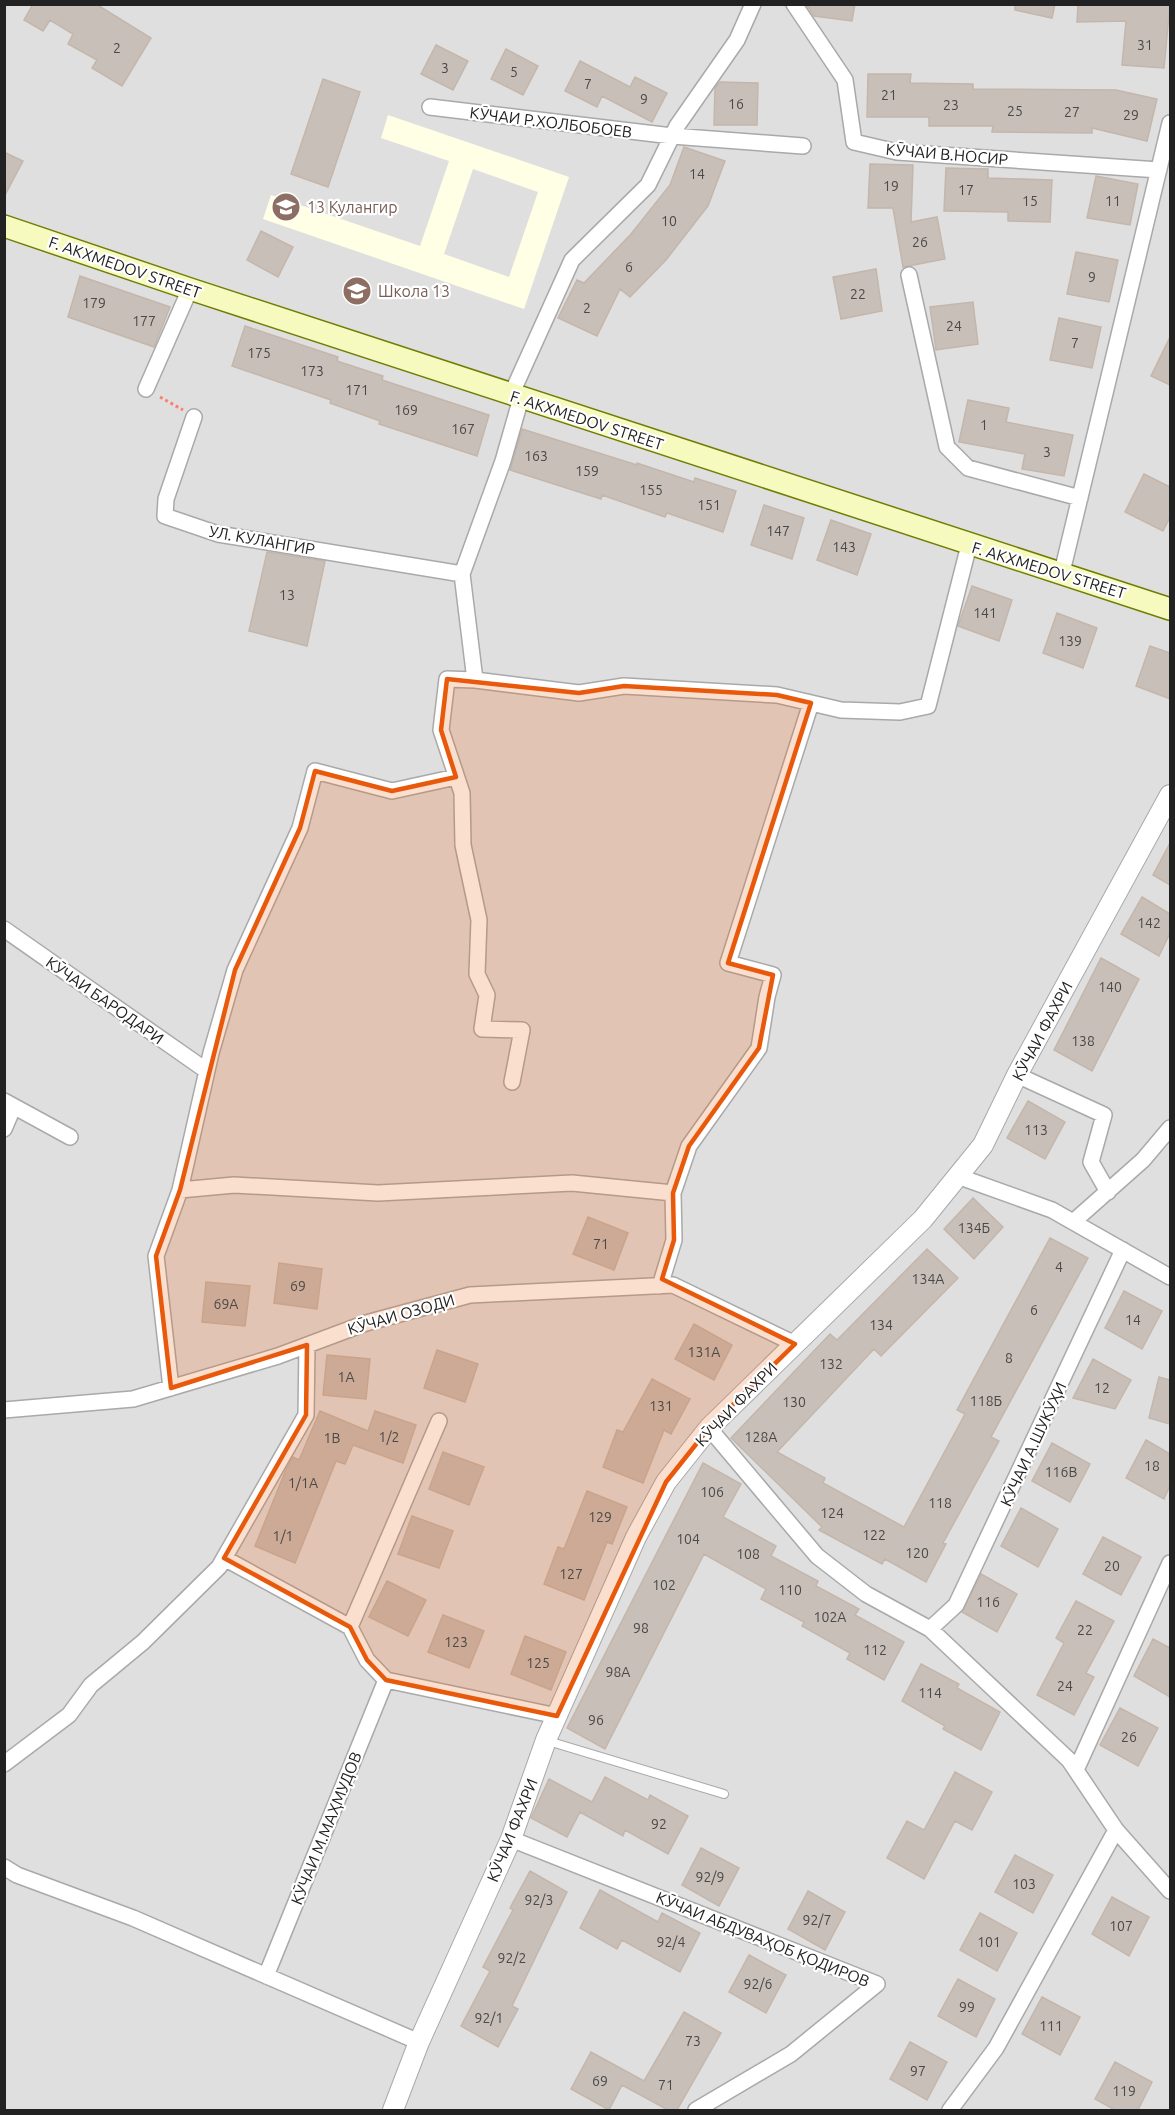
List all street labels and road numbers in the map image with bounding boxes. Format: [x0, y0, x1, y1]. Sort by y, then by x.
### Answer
street label: КӮЧАИ Р.ХОЛБОБОЕВ [469, 103, 633, 141]
street label: КӮЧАИ В.НОСИР [885, 140, 1009, 168]
street label: F. AKXMEDOV STREET [46, 232, 204, 302]
street label: F. AKXMEDOV STREET [508, 387, 666, 453]
street label: УЛ. КУЛАНГИР [208, 522, 316, 558]
street label: F. AKXMEDOV STREET [970, 538, 1128, 602]
street label: КӮЧАИ БАРОДАРИ [43, 953, 167, 1047]
street label: КӮЧАИ ФАХРИ [1008, 978, 1076, 1084]
street label: КӮЧАИ ОЗОДИ [345, 1290, 457, 1338]
street label: КӮЧАИ ФАХРИ [691, 1358, 781, 1450]
street label: КӮЧАИ А.ШУКӮҲИ [996, 1379, 1070, 1509]
street label: КӮЧАИ М.МАҲМУДОВ [287, 1749, 365, 1907]
street label: КӮЧАИ ФАХРИ [483, 1776, 541, 1884]
street label: КӮЧАИ АБДУВАҲОБ ҚОДИРОВ [654, 1888, 872, 1990]

